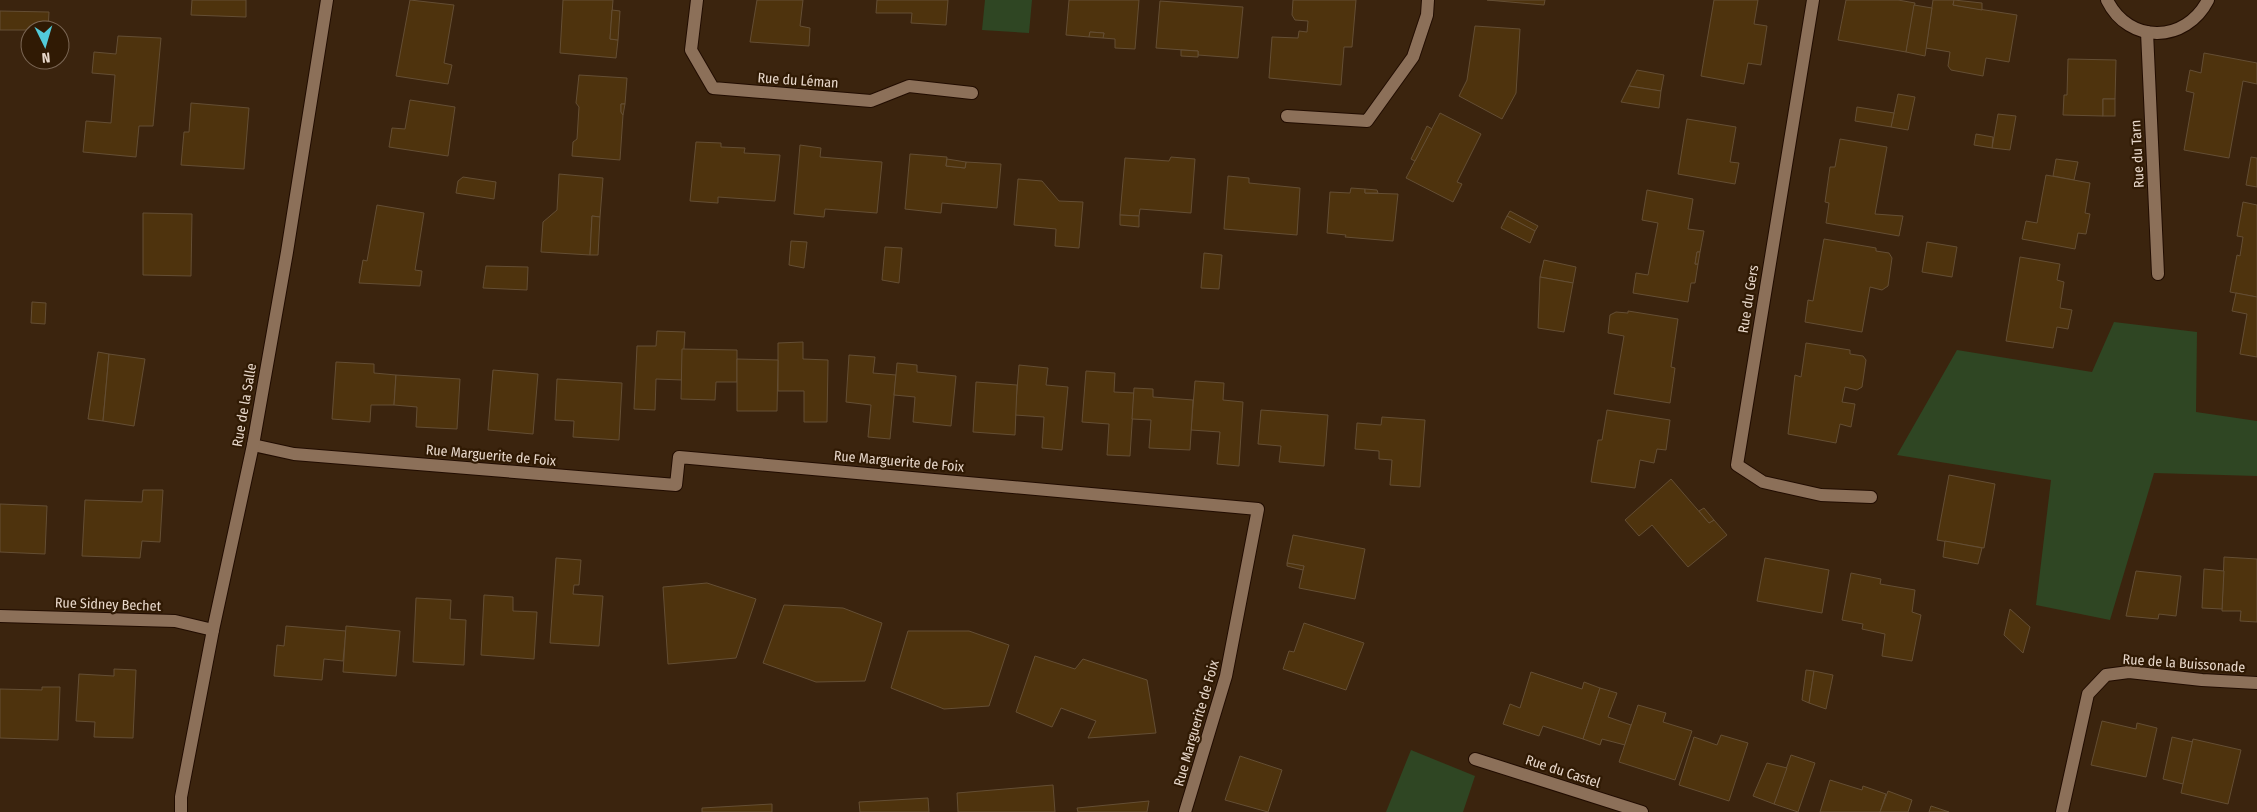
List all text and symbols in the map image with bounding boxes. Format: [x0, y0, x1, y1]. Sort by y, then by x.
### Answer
north arrow [20, 20, 70, 70]
text: N [41, 49, 51, 66]
street label: Rue du Léman [757, 69, 839, 92]
street label: Rue du Tarn [2127, 119, 2148, 188]
street label: Rue du Gers [1735, 264, 1762, 334]
street label: Rue de la Salle [229, 362, 260, 448]
street label: Rue Marguerite de Foix [425, 441, 558, 470]
street label: Rue Marguerite de Foix [833, 447, 966, 476]
street label: Rue Sidney Bechet [55, 594, 162, 615]
street label: Rue de la Buissonade [2122, 651, 2246, 676]
street label: Rue Marguerite de Foix [1170, 657, 1223, 788]
street label: Rue du Castel [1523, 751, 1603, 792]

